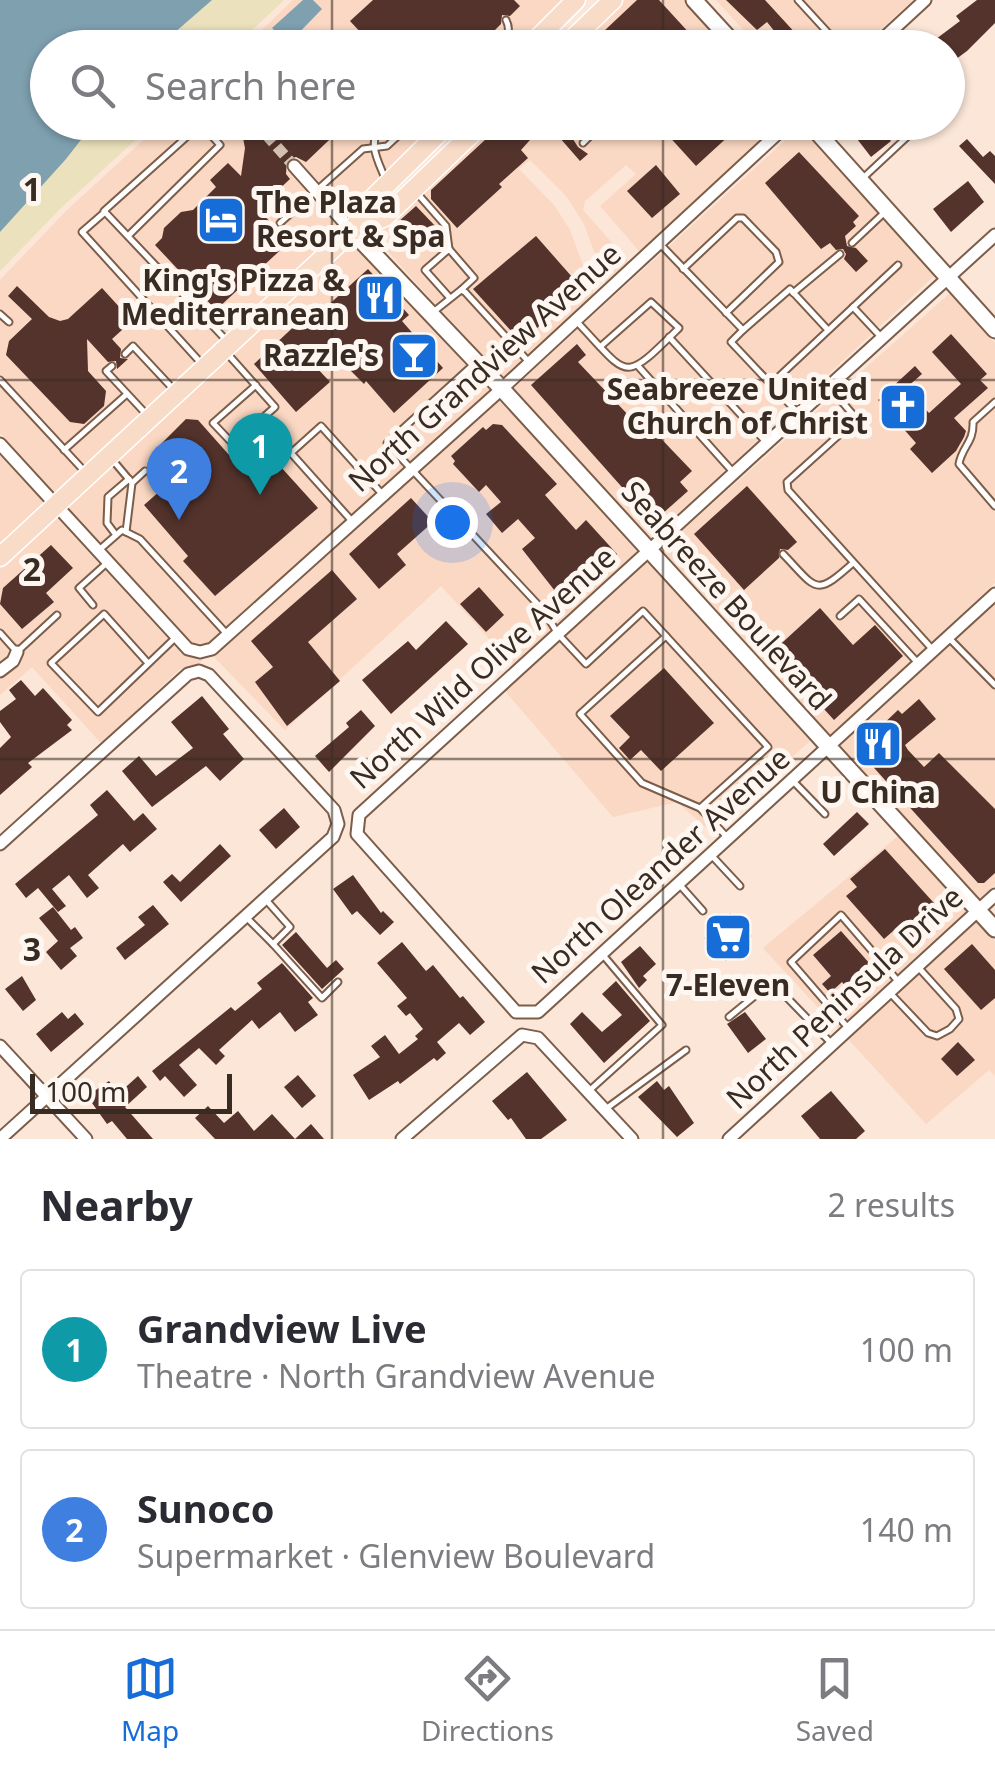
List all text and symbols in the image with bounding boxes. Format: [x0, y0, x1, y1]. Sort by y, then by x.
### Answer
search box [30, 30, 965, 140]
icon: search [65, 58, 120, 113]
text: Search here [145, 59, 356, 111]
text: 1 [23, 167, 41, 210]
place label: The Plaza Resort & Spa [256, 181, 445, 256]
hotel icon: The Plaza Resort & Spa [195, 194, 247, 246]
street label: North Grandview Avenue [339, 233, 629, 501]
place label: King's Pizza & Mediterranean [121, 259, 345, 334]
restaurant icon: King's Pizza & Mediterranean [354, 272, 406, 324]
bar icon: Razzle's [388, 330, 440, 382]
place label: Razzle's [263, 334, 379, 375]
place label: Seabreeze United Church of Christ [607, 368, 868, 443]
church icon: Seabreeze United Church of Christ [877, 381, 929, 433]
pin: 1 [228, 412, 292, 495]
pin: 2 [146, 438, 212, 520]
street label: Seabreeze Boulevard [613, 472, 841, 718]
your location [427, 497, 478, 548]
street label: North Wild Olive Avenue [340, 536, 624, 797]
text: 2 [23, 547, 41, 590]
restaurant icon: U China [852, 718, 904, 770]
street label: North Oleander Avenue [522, 738, 798, 992]
place label: U China [820, 771, 936, 812]
street label: North Peninsula Drive [717, 876, 971, 1118]
supermarket icon: 7-Eleven [702, 911, 754, 963]
text: 3 [23, 927, 41, 970]
place label: 7-Eleven [666, 964, 790, 1005]
scale bar [30, 1069, 232, 1114]
text: 100 m [45, 1072, 127, 1110]
text: Nearby [40, 1176, 193, 1233]
text: 2 results [828, 1183, 955, 1226]
text: Grandview Live [137, 1302, 427, 1354]
text: 1 [65, 1328, 84, 1371]
text: 100 m [860, 1328, 953, 1371]
text: Theatre · North Grandview Avenue [137, 1354, 656, 1397]
text: Sunoco [137, 1482, 274, 1534]
text: 2 [65, 1508, 84, 1551]
text: 140 m [860, 1508, 953, 1551]
text: Supermarket · Glenview Boulevard [137, 1534, 655, 1577]
tab: Map [121, 1651, 179, 1749]
tab: Directions [421, 1651, 554, 1749]
tab: Saved [796, 1651, 874, 1749]

